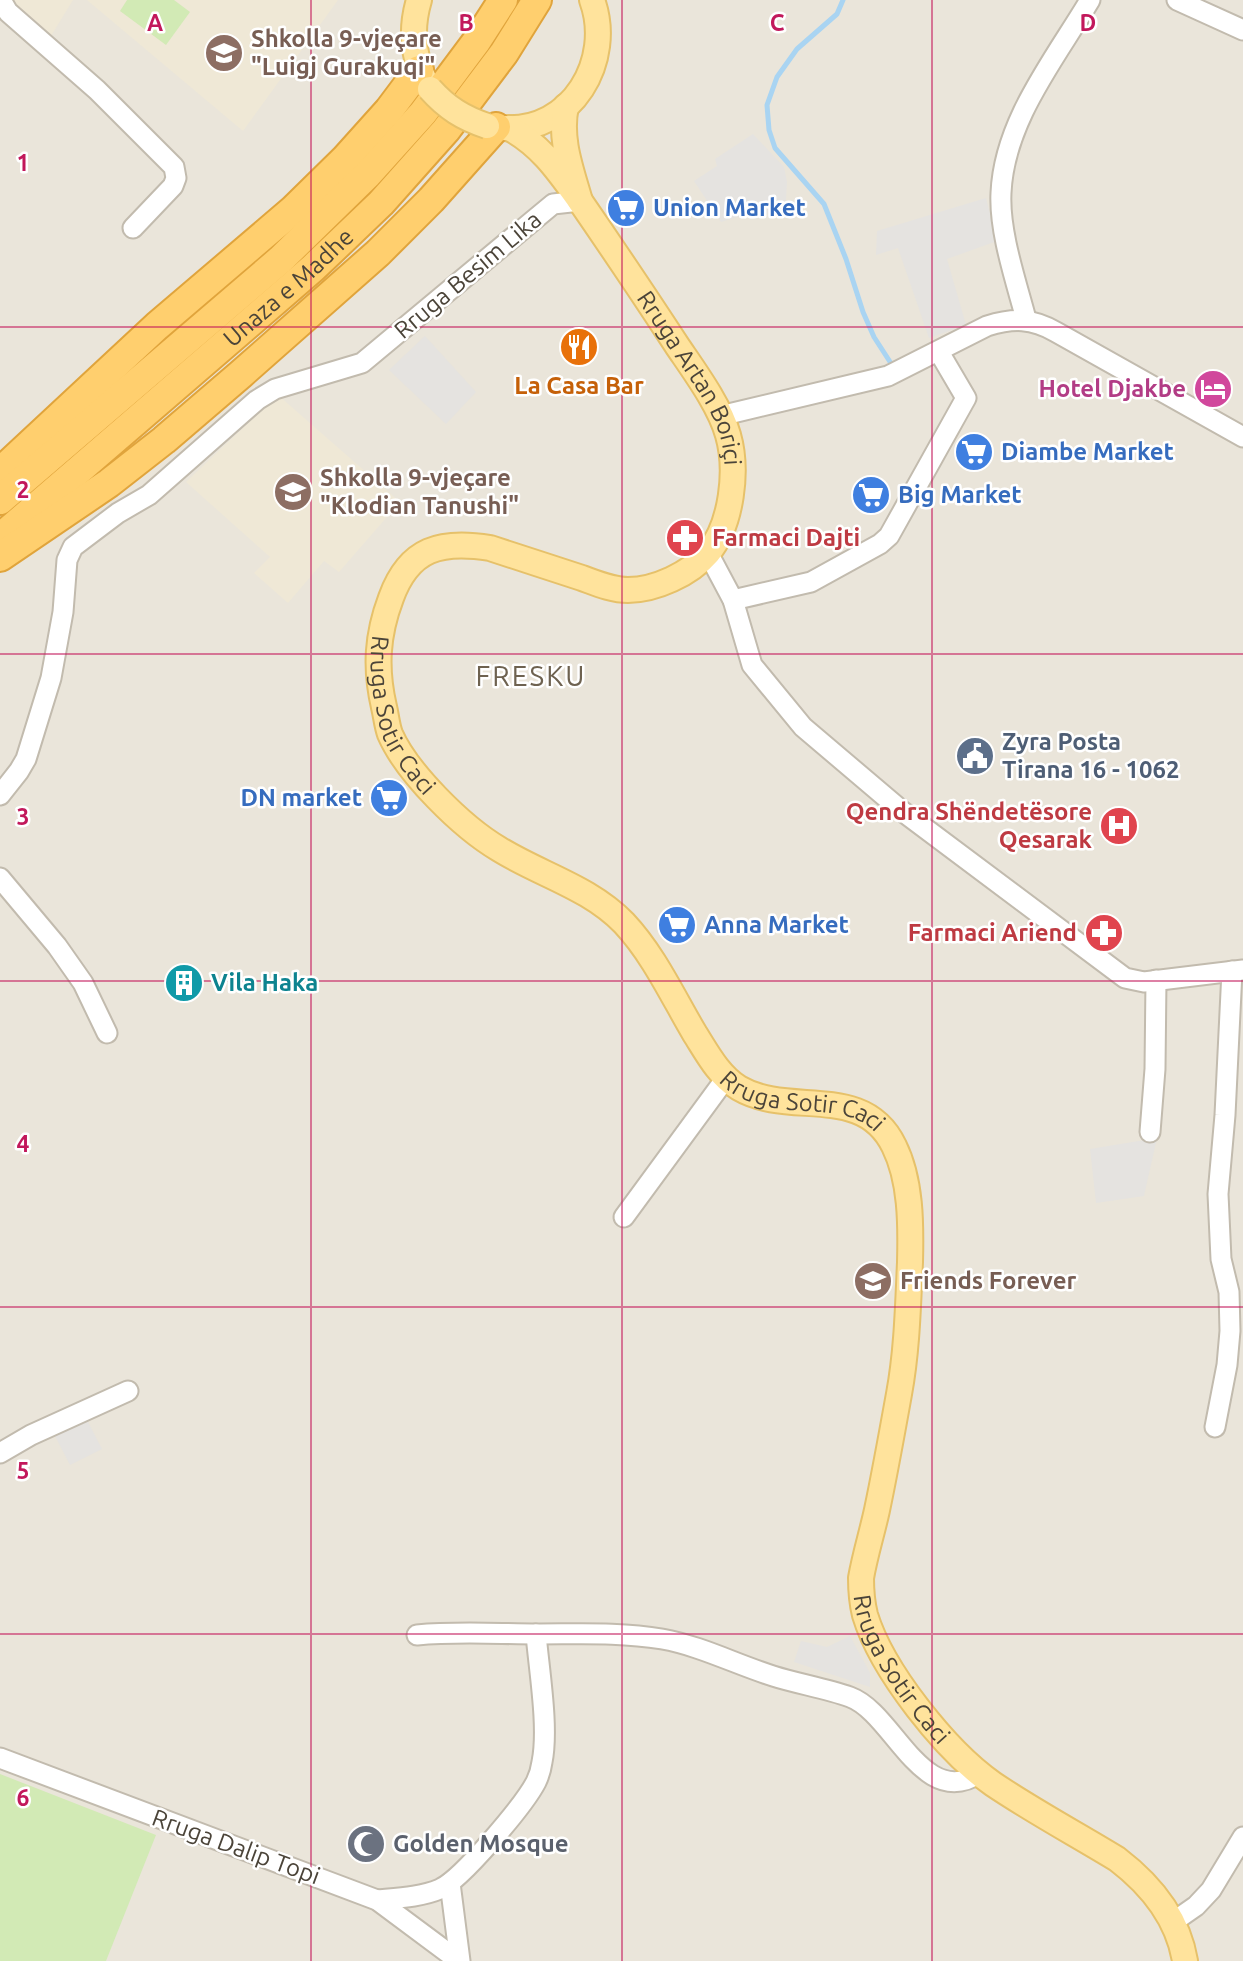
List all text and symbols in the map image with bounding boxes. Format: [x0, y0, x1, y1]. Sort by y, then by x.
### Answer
text: A [147, 10, 163, 35]
text: B [458, 10, 474, 35]
text: C [770, 10, 785, 35]
text: D [1080, 10, 1096, 35]
place label: Shkolla 9-vjeçare "Luigj Gurakuqi" [251, 25, 442, 80]
school or university icon: Shkolla 9-vjeçare "Luigj Gurakuqi" [203, 32, 245, 74]
text: 1 [17, 150, 29, 175]
supermarket icon: Union Market [605, 187, 647, 229]
place label: Union Market [653, 194, 806, 221]
street label: Rruga Besim Lika [389, 206, 546, 344]
street label: Unaza e Madhe [218, 223, 359, 352]
street label: Rruga Artan Boriçi [632, 286, 747, 466]
restaurant icon: La Casa Bar [558, 326, 600, 368]
hotel icon: Hotel Djakbe [1192, 368, 1234, 410]
place label: La Casa Bar [514, 372, 644, 399]
place label: Hotel Djakbe [1039, 375, 1186, 402]
supermarket icon: Diambe Market [953, 431, 995, 473]
place label: Diambe Market [1001, 438, 1174, 465]
place label: Shkolla 9-vjeçare "Klodian Tanushi" [320, 464, 519, 519]
school or university icon: Shkolla 9-vjeçare "Klodian Tanushi" [272, 471, 314, 513]
supermarket icon: Big Market [850, 474, 892, 516]
text: 2 [17, 477, 29, 502]
place label: Big Market [898, 481, 1022, 508]
pharmacy icon: Farmaci Dajti [664, 517, 706, 559]
place label: Farmaci Dajti [712, 524, 860, 551]
street label: Rruga Sotir Caci [365, 634, 441, 800]
district label: FRESKU [476, 660, 586, 691]
place label: Zyra Posta Tirana 16 - 1062 [1002, 728, 1180, 783]
public building icon: Zyra Posta Tirana 16 - 1062 [954, 735, 996, 777]
supermarket icon: DN market [368, 777, 410, 819]
place label: DN market [240, 784, 362, 811]
place label: Qendra Shëndetësore Qesarak [846, 798, 1093, 853]
text: 3 [17, 804, 29, 829]
hospital icon: Qendra Shëndetësore Qesarak [1098, 805, 1140, 847]
supermarket icon: Anna Market [656, 904, 698, 946]
place label: Anna Market [704, 911, 849, 938]
pharmacy icon: Farmaci Ariend [1083, 912, 1125, 954]
place label: Farmaci Ariend [908, 919, 1077, 946]
building icon: Vila Haka [163, 962, 205, 1004]
place label: Vila Haka [211, 969, 318, 996]
street label: Rruga Sotir Caci [715, 1065, 891, 1136]
text: 4 [17, 1131, 30, 1156]
school or university icon: Friends Forever [852, 1260, 894, 1302]
place label: Friends Forever [900, 1267, 1076, 1294]
text: 5 [17, 1458, 29, 1483]
street label: Rruga Sotir Caci [849, 1593, 955, 1749]
text: 6 [17, 1785, 30, 1810]
street label: Rruga Dalip Topi [149, 1804, 324, 1889]
mosque icon: Golden Mosque [345, 1823, 387, 1865]
place label: Golden Mosque [393, 1830, 569, 1857]

